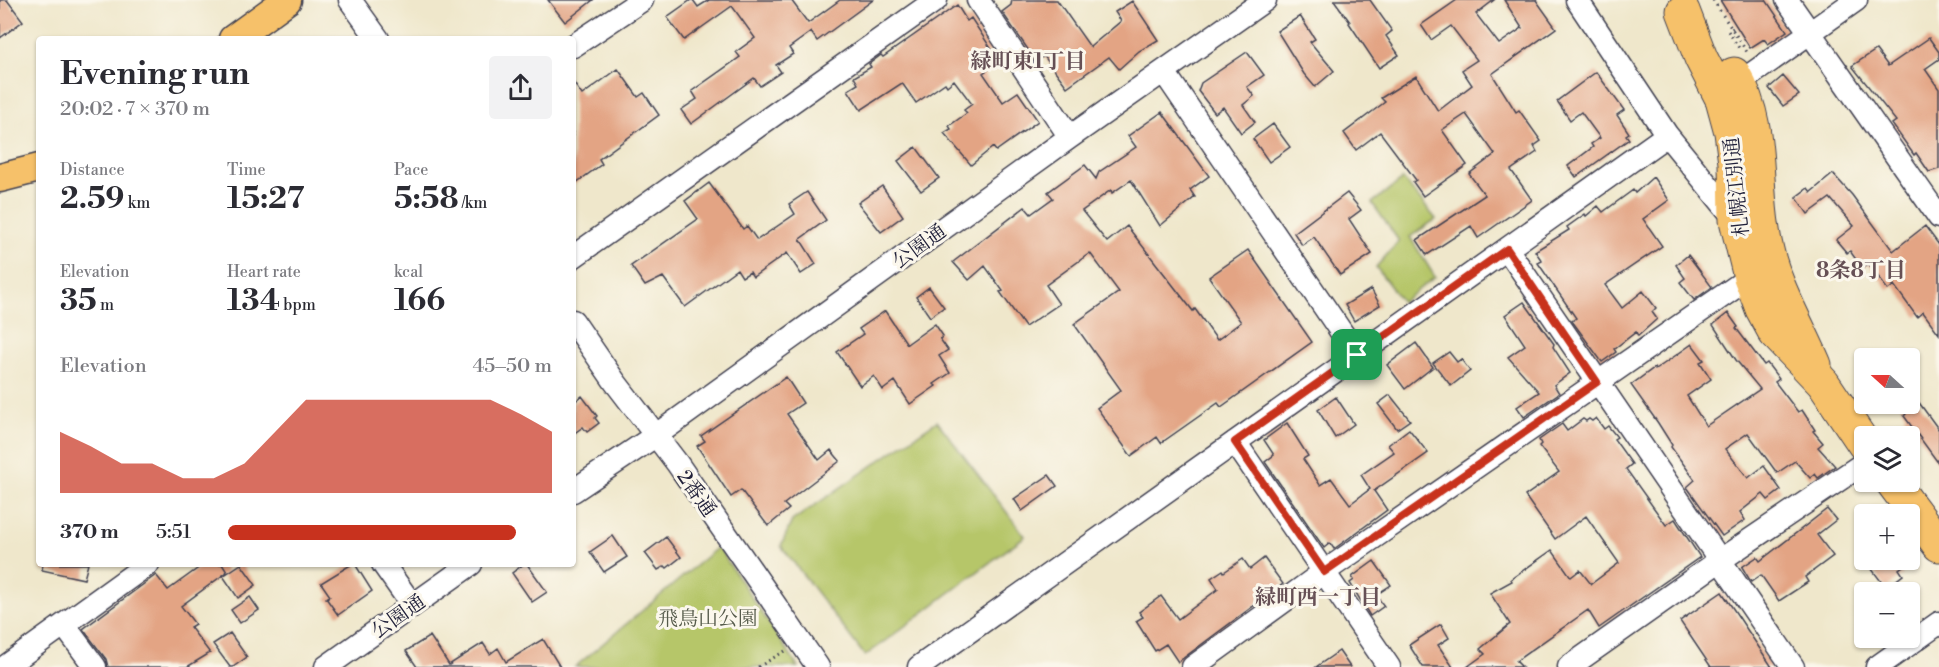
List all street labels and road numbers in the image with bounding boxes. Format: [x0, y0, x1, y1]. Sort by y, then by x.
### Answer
street label: 札幌江別通 [1720, 136, 1755, 238]
street label: 公園通 [888, 219, 951, 275]
street label: 2番通 [671, 466, 721, 522]
street label: 公園通 [367, 590, 431, 645]

